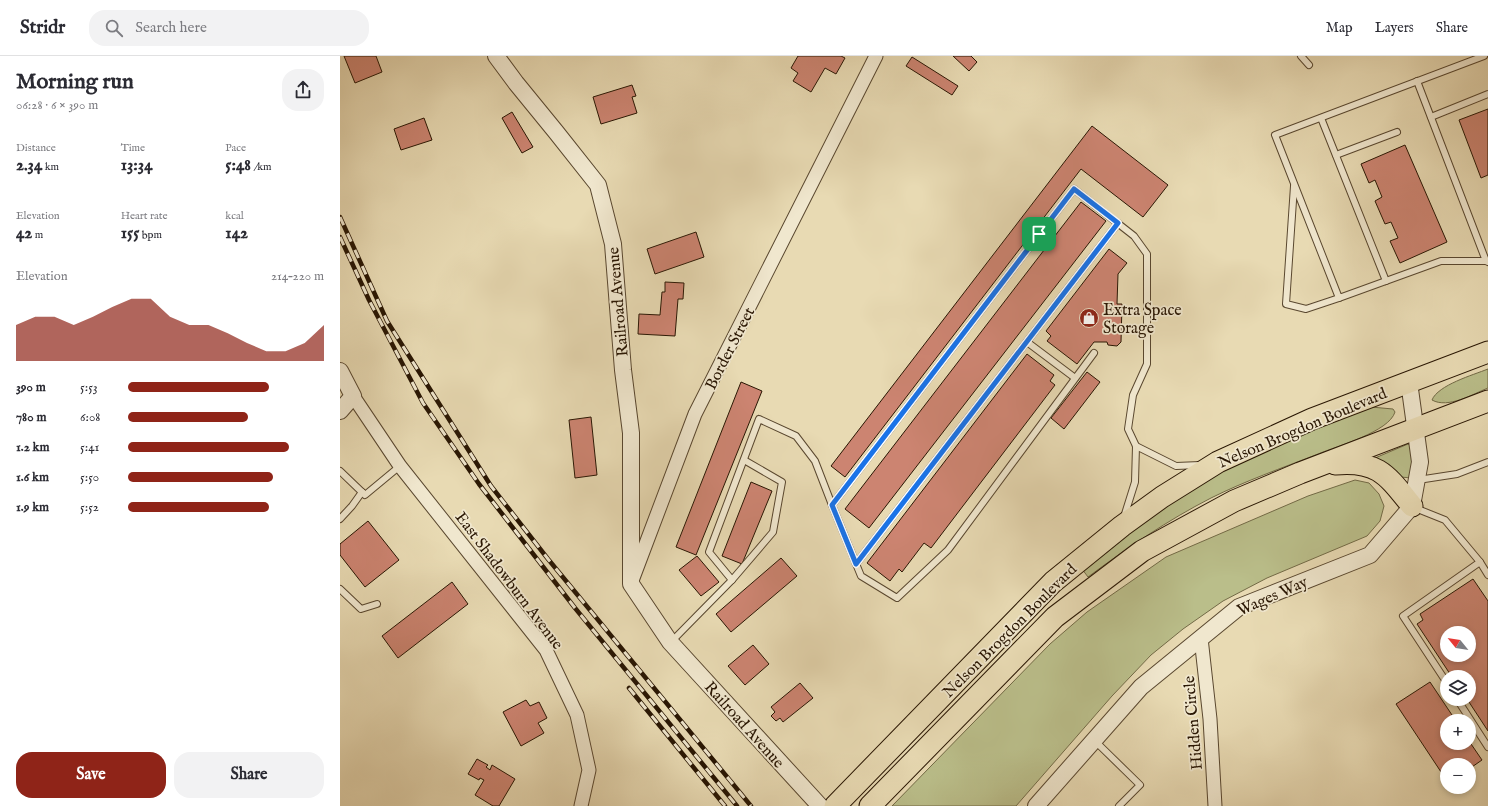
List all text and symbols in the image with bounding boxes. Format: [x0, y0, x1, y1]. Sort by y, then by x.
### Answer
search box [89, 10, 369, 46]
text: Stridr [20, 16, 65, 40]
icon: search [103, 17, 125, 39]
text: Search here [135, 18, 207, 37]
text: Map [1326, 19, 1353, 37]
text: Layers [1375, 19, 1414, 37]
text: Share [1436, 19, 1468, 37]
text: Morning run [16, 68, 134, 96]
button: share [282, 69, 324, 111]
text: 06:28 · 6 × 390 m [16, 97, 98, 114]
text: Distance [16, 141, 56, 155]
text: Time [121, 141, 145, 155]
text: Pace [225, 141, 246, 155]
text: 2.34 [16, 155, 42, 176]
text: 13:34 [121, 155, 153, 176]
text: 5:48 [225, 155, 251, 176]
text: km [42, 160, 59, 174]
text: /km [251, 160, 272, 174]
text: Elevation [16, 209, 60, 223]
text: Heart rate [121, 209, 168, 223]
text: kcal [225, 209, 244, 223]
pin [1022, 217, 1056, 251]
text: 42 [16, 223, 32, 244]
text: 155 [121, 223, 139, 244]
text: 142 [225, 223, 248, 244]
icon: arrive [1028, 223, 1050, 245]
text: m [32, 228, 43, 242]
text: bpm [139, 228, 162, 242]
street label: Railroad Avenue [604, 246, 634, 357]
text: Elevation [16, 268, 68, 285]
text: 214–220 m [271, 268, 324, 285]
place label: Extra Space Storage [1103, 301, 1182, 339]
street label: Border Street [701, 304, 760, 394]
shop icon: Extra Space Storage [1078, 307, 1100, 329]
text: 390 m [16, 379, 46, 396]
text: 5:53 [80, 379, 98, 396]
street label: Nelson Brogdon Boulevard [1215, 384, 1391, 474]
text: 780 m [16, 409, 46, 426]
text: 6:08 [80, 409, 100, 426]
text: 1.2 km [16, 439, 50, 456]
text: 5:41 [80, 439, 99, 456]
text: 1.6 km [16, 469, 49, 486]
text: 5:50 [80, 469, 99, 486]
text: 1.9 km [16, 499, 49, 516]
text: 5:52 [80, 499, 99, 516]
street label: East Shadowburn Avenue [450, 508, 567, 654]
street label: Nelson Brogdon Boulevard [939, 560, 1082, 703]
street label: Wages Way [1234, 572, 1311, 621]
north arrow [1440, 626, 1476, 662]
map controls [1440, 626, 1476, 794]
button: layers [1440, 670, 1476, 706]
street label: Hidden Circle [1180, 675, 1208, 771]
street label: Railroad Avenue [699, 678, 788, 773]
button: + [1440, 714, 1476, 750]
button: Save [16, 752, 166, 798]
button: Share [174, 752, 324, 798]
button: − [1440, 758, 1476, 794]

